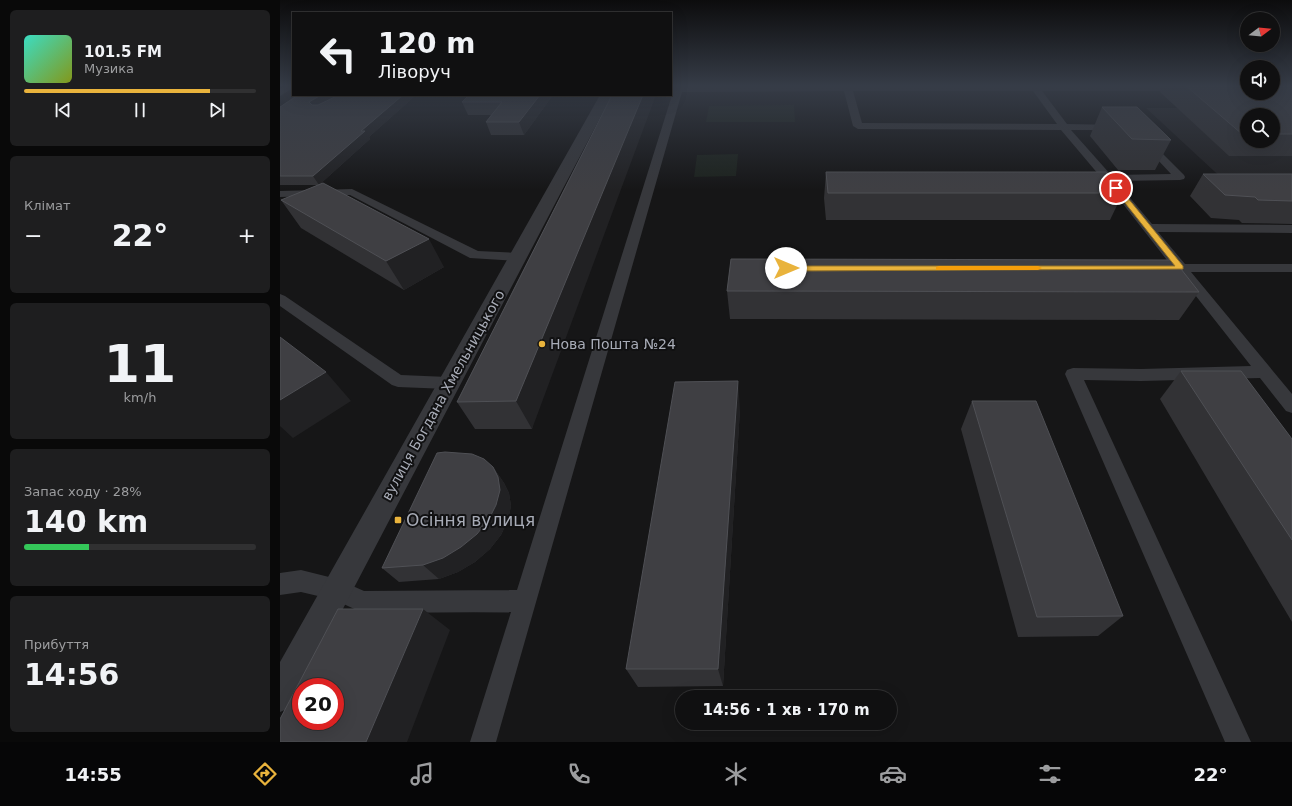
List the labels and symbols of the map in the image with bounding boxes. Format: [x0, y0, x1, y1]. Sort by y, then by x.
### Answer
north arrow [1240, 12, 1280, 52]
pin [1099, 171, 1133, 205]
position arrow [765, 247, 807, 289]
street label: вулиця Богдана Хмельницького [378, 287, 508, 503]
place label: Нова Пошта №24 [550, 336, 676, 352]
marker: Нова Пошта №24 [537, 339, 547, 349]
place label: Осіння вулиця [406, 510, 535, 530]
marker: Осіння вулиця [393, 515, 403, 525]
speed limit sign: 20 [292, 678, 344, 730]

